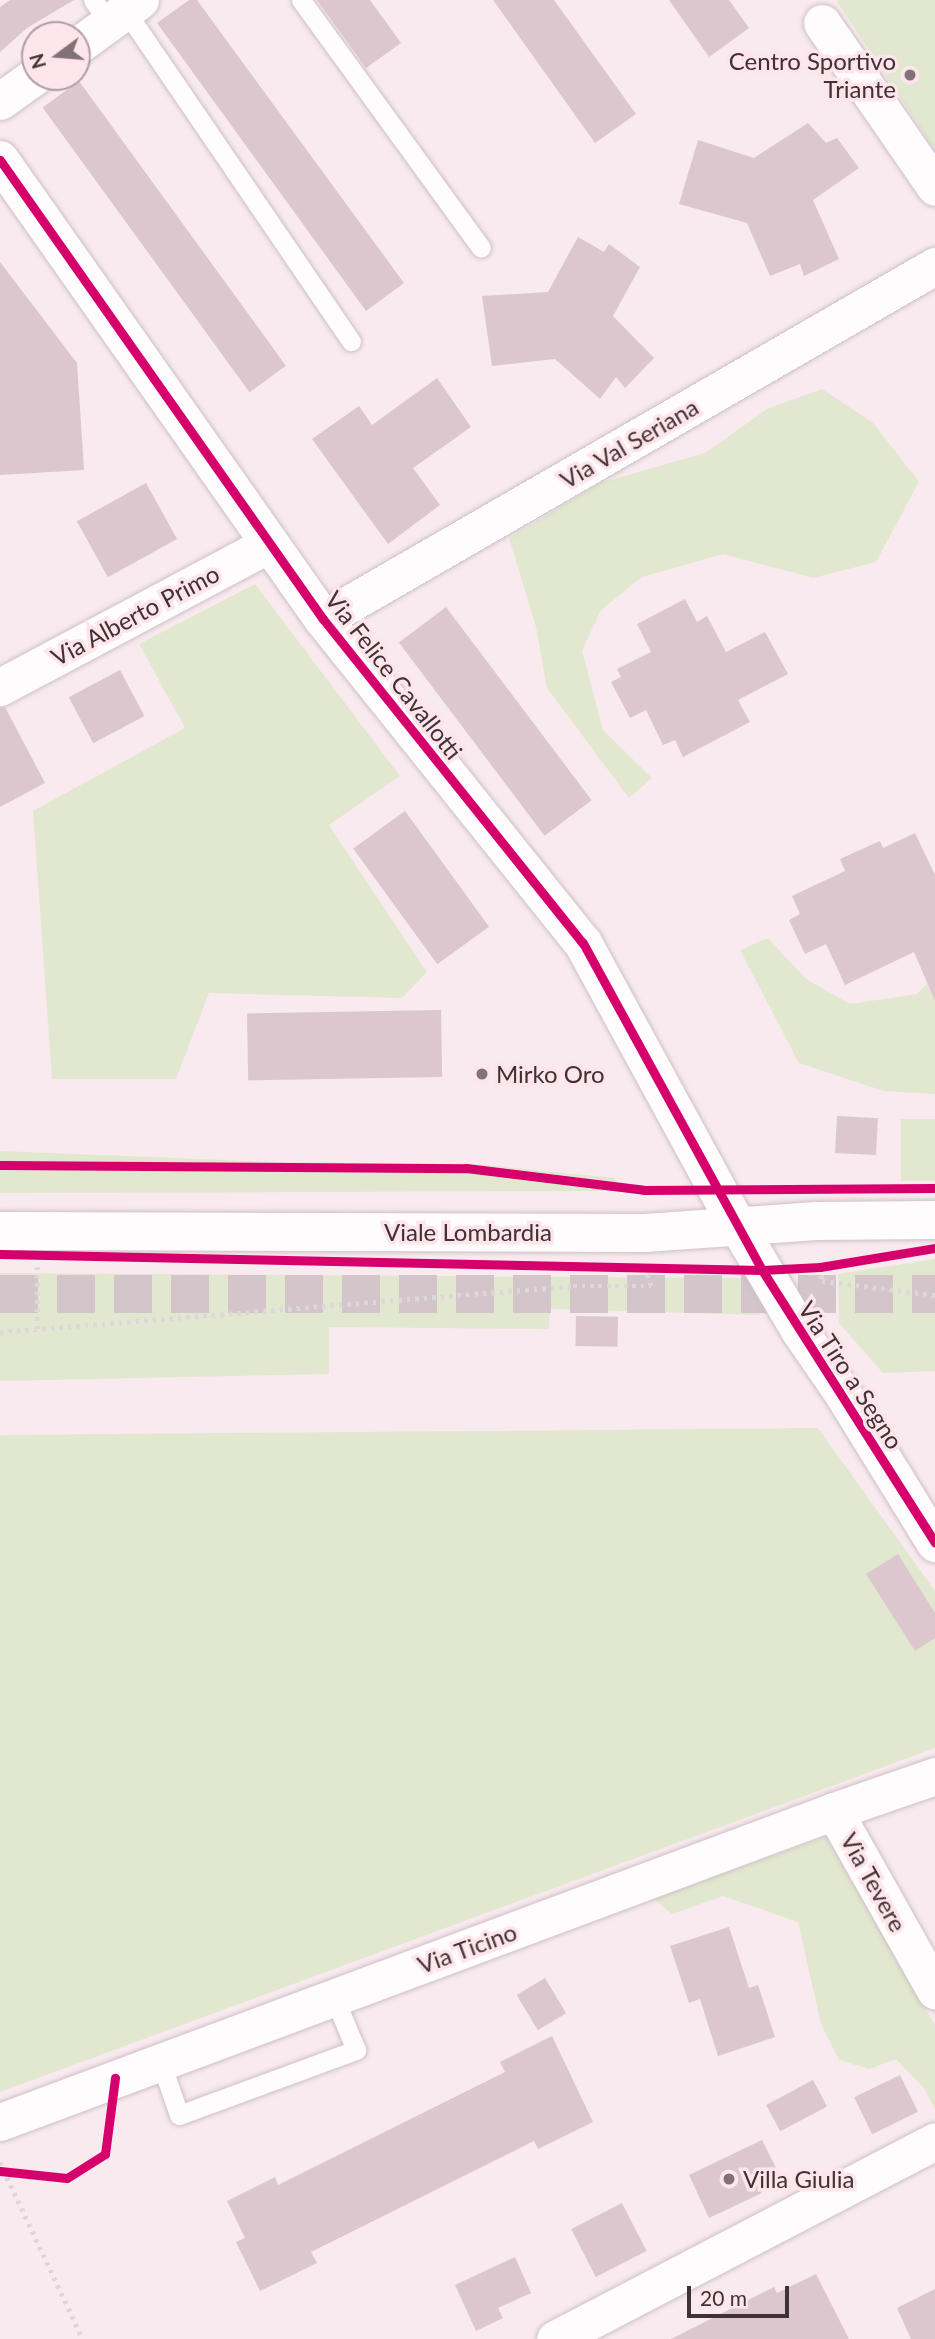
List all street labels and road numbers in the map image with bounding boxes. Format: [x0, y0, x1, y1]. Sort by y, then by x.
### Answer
street label: Via Val Seriana [554, 392, 704, 494]
street label: Via Alberto Primo [46, 558, 224, 672]
street label: Via Felice Cavallotti [319, 585, 469, 765]
street label: Viale Lombardia [384, 1218, 552, 1246]
street label: Via Tiro a Segno [792, 1295, 910, 1455]
street label: Via Tevere [835, 1827, 913, 1937]
street label: Via Ticino [413, 1917, 521, 1979]

